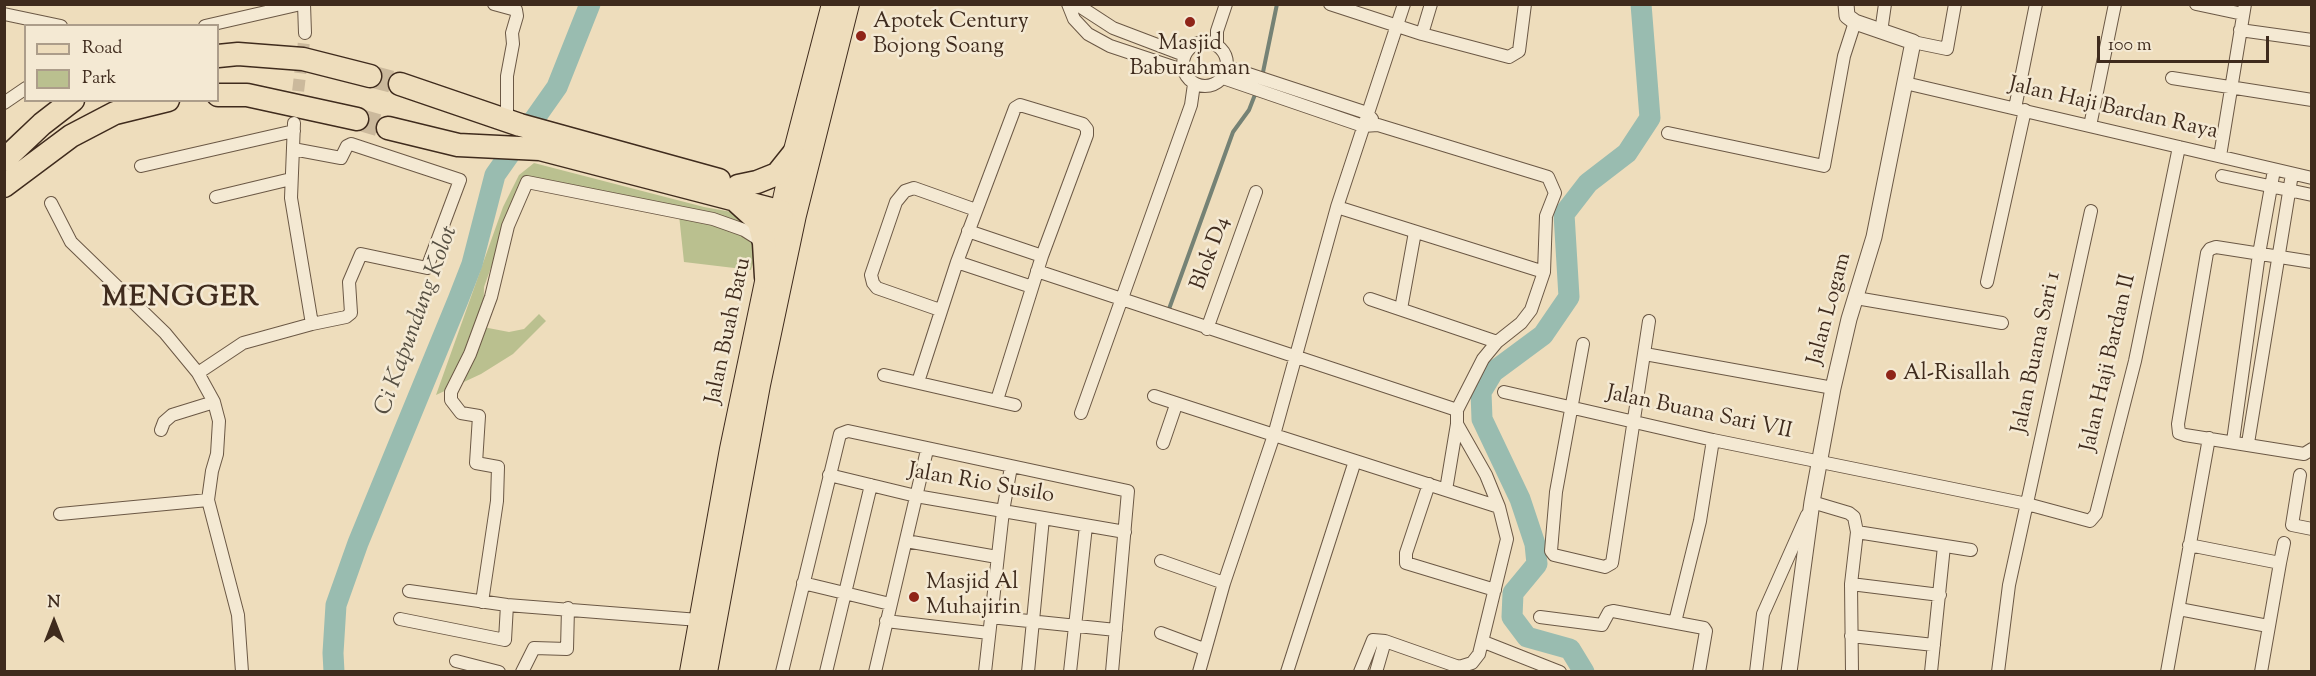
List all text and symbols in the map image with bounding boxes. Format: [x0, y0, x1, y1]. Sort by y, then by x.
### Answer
place label: Apotek Century Bojong Soang [873, 10, 1029, 62]
marker: Masjid Baburahman [1183, 15, 1197, 29]
legend [24, 24, 219, 102]
scale bar [2100, 24, 2272, 62]
marker: Apotek Century Bojong Soang [854, 29, 868, 43]
place label: Masjid Baburahman [1129, 32, 1251, 84]
text: 100 m [2108, 33, 2152, 59]
text: Road [82, 36, 122, 62]
text: Park [82, 66, 116, 92]
street label: Jalan Haji Bardan Raya [2006, 73, 2220, 147]
street label: Blok D4 [1187, 214, 1237, 294]
water label: Ci Kapundung Kolot [370, 222, 466, 420]
street label: Jalan Logam [1803, 250, 1859, 368]
street label: Jalan Buah Batu [702, 256, 758, 406]
street label: Jalan Buana Sari 1 [2008, 270, 2068, 436]
street label: Jalan Haji Bardan II [2077, 272, 2143, 454]
district label: MENGGER [102, 283, 260, 317]
place label: Al-Risallah [1903, 362, 2010, 388]
marker: Al-Risallah [1884, 368, 1898, 382]
street label: Jalan Buana Sari VII [1604, 381, 1794, 447]
street label: Jalan Rio Susilo [906, 459, 1056, 511]
place label: Masjid Al Muhajirin [926, 571, 1021, 622]
marker: Masjid Al Muhajirin [907, 590, 921, 604]
north arrow [24, 592, 84, 652]
text: N [48, 592, 60, 615]

